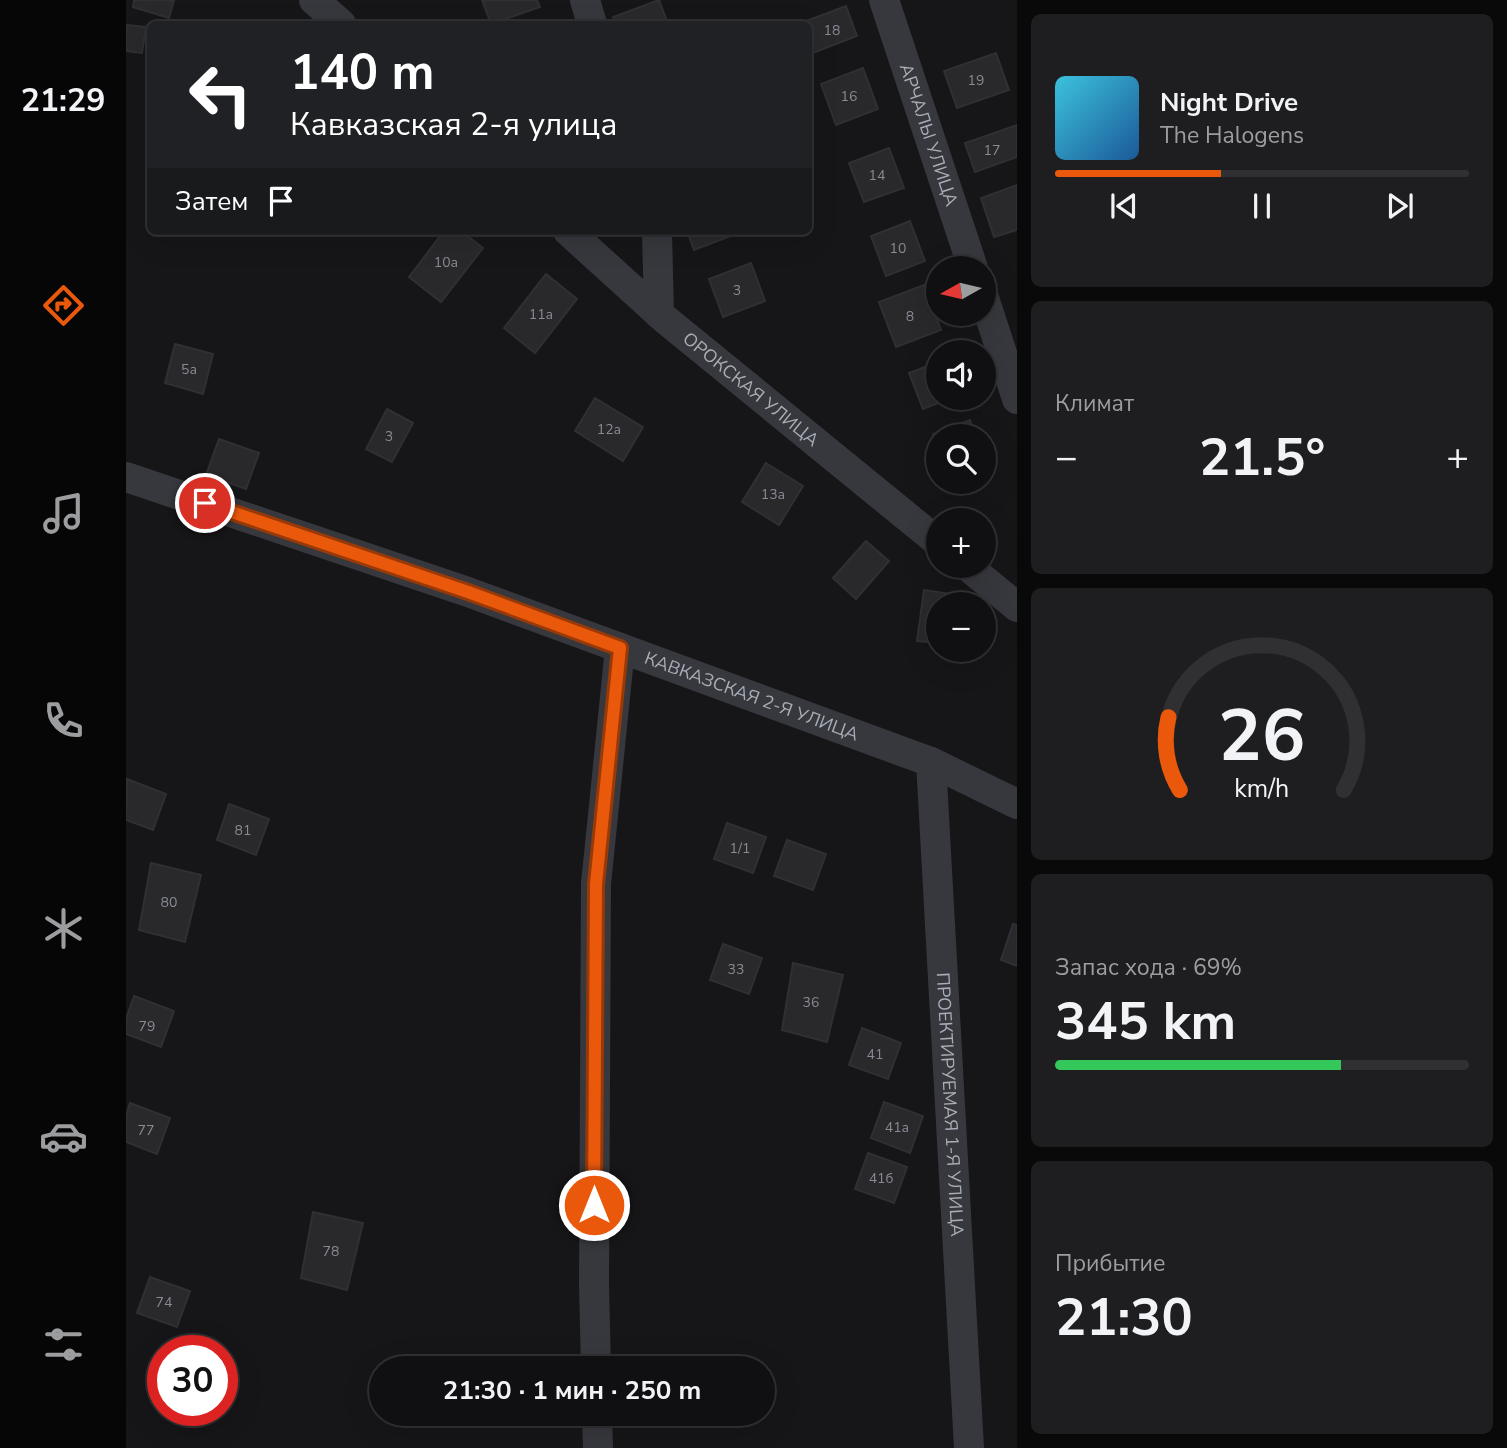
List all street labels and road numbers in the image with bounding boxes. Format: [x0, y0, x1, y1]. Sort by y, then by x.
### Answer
street label: АРЧАЛЫ УЛИЦА [894, 60, 964, 209]
street label: ОРОКСКАЯ УЛИЦА [678, 327, 824, 452]
street label: КАВКАЗСКАЯ 2-Я УЛИЦА [641, 646, 862, 746]
street label: ПРОЕКТИРУЕМАЯ 1-Я УЛИЦА [931, 972, 969, 1237]

